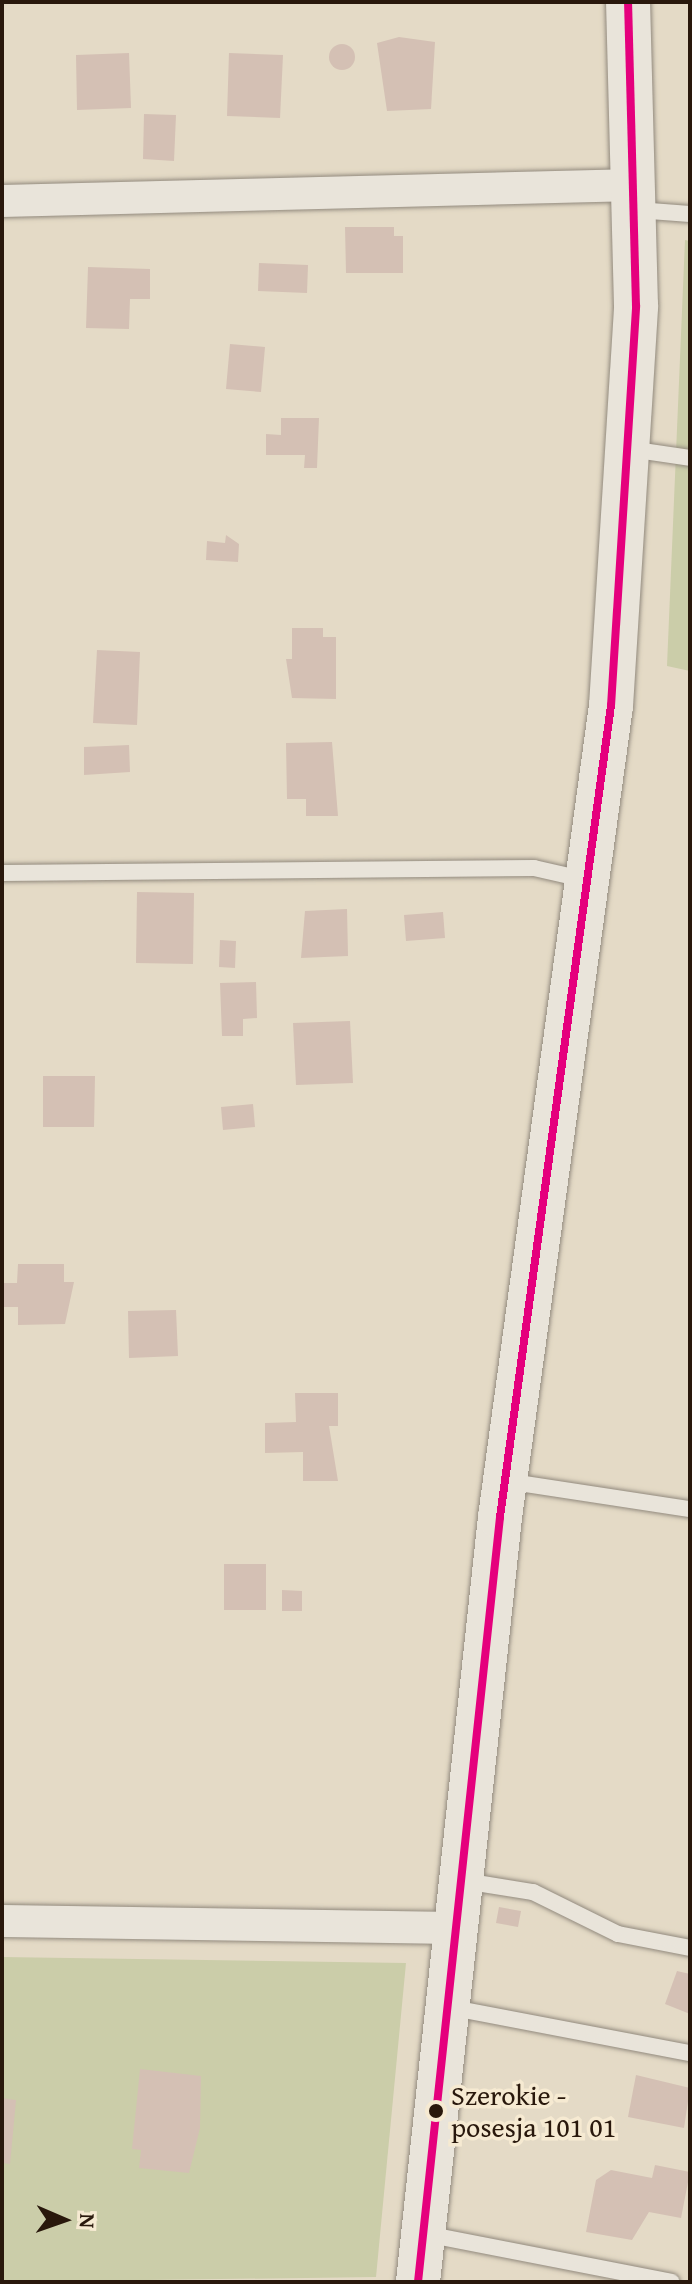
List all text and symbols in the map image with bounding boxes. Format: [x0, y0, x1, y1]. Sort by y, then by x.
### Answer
place label: Szerokie - posesja 101 01 [451, 2078, 616, 2144]
marker: Szerokie - posesja 101 01 [428, 2103, 444, 2119]
north arrow [24, 2180, 104, 2260]
text: N [72, 2213, 104, 2229]

